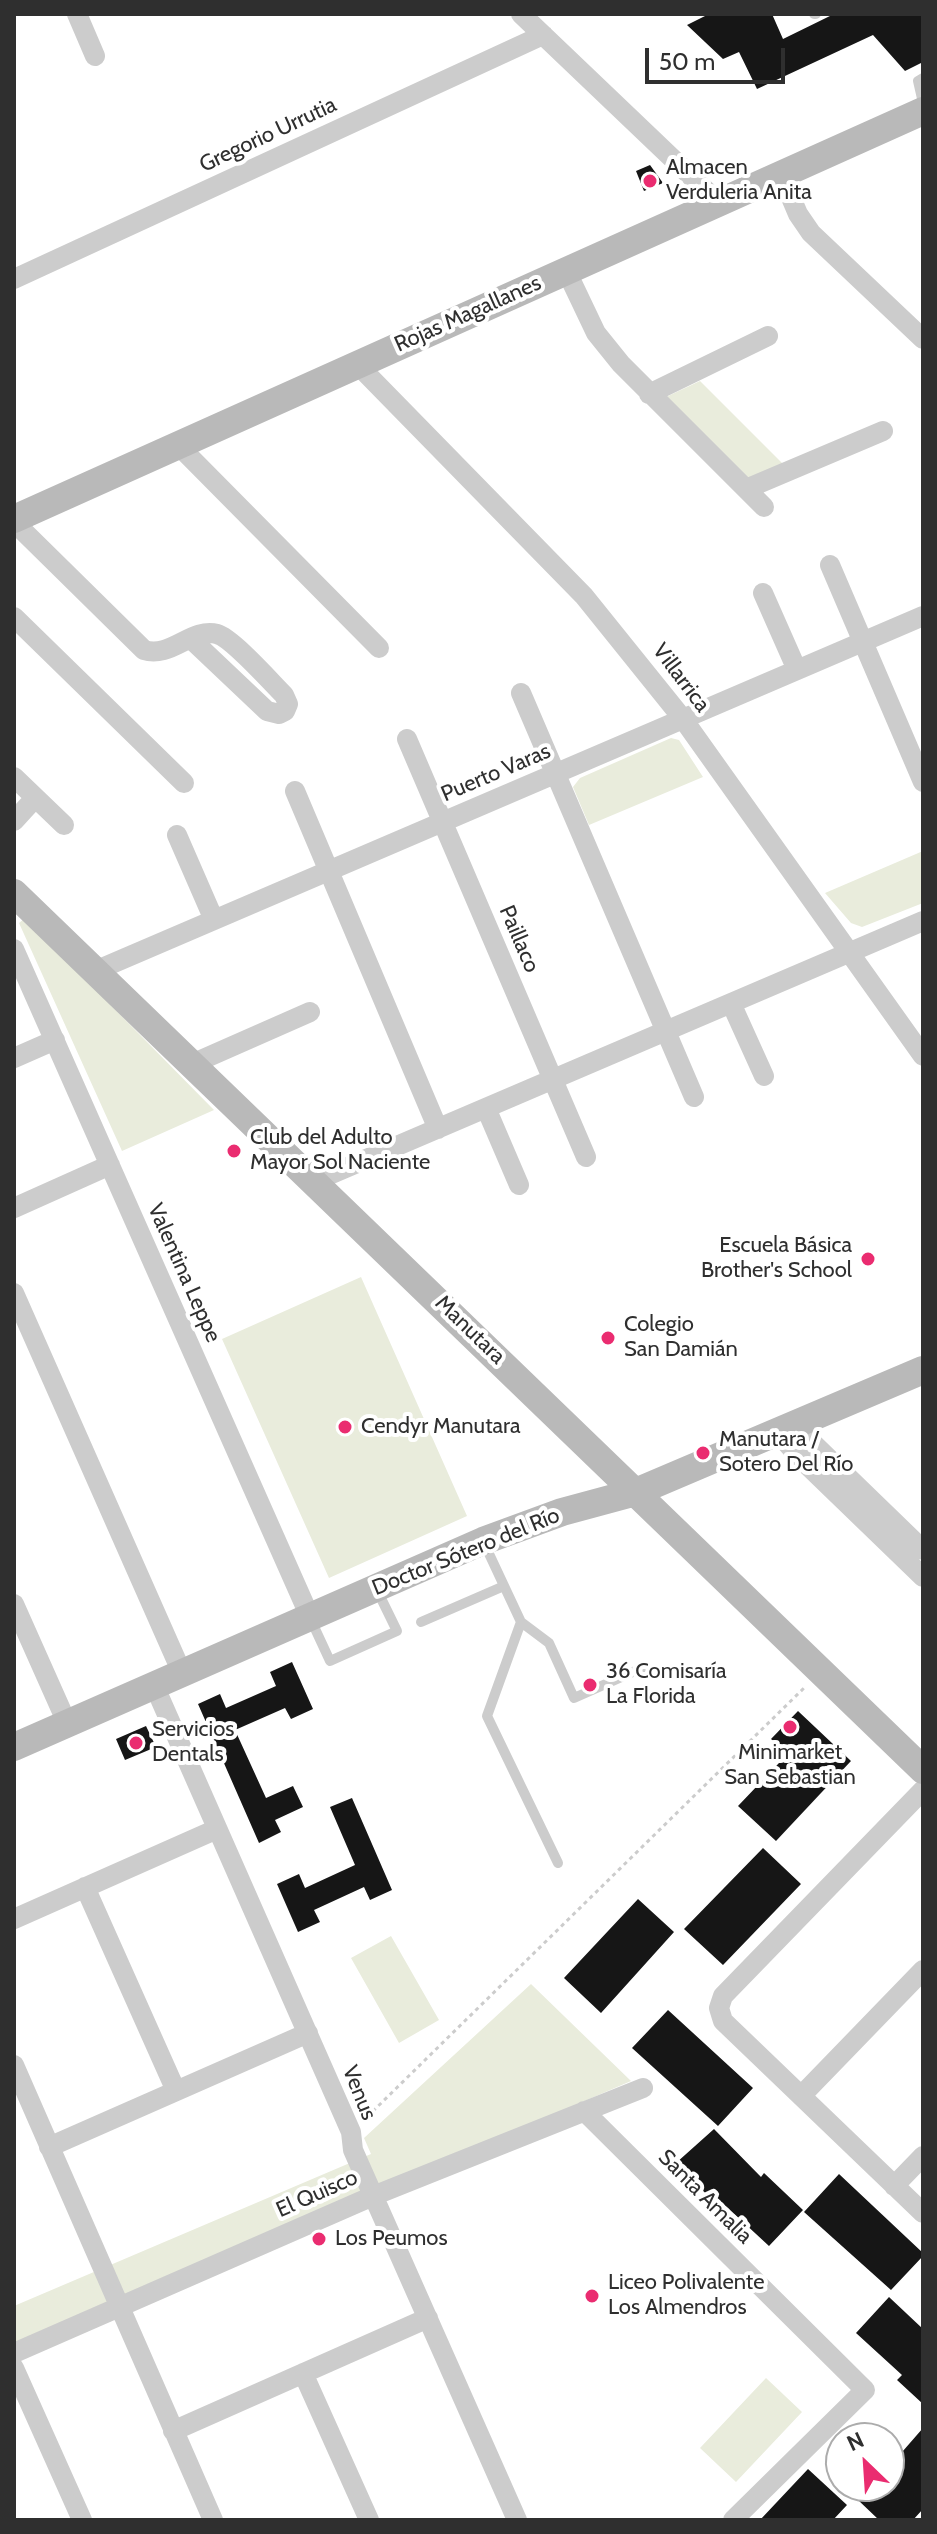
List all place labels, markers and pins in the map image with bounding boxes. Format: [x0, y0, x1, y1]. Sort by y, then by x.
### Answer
place label: Almacen Verduleria Anita [666, 155, 812, 206]
marker: Almacen Verduleria Anita [641, 172, 659, 190]
place label: Club del Adulto Mayor Sol Naciente [250, 1125, 430, 1176]
marker: Club del Adulto Mayor Sol Naciente [225, 1142, 243, 1160]
place label: Escuela Básica Brother's School [701, 1233, 852, 1284]
marker: Escuela Básica Brother's School [859, 1250, 877, 1268]
place label: Colegio San Damián [624, 1312, 738, 1364]
marker: Colegio San Damián [599, 1329, 617, 1347]
place label: Cendyr Manutara [361, 1414, 520, 1440]
marker: Cendyr Manutara [336, 1418, 354, 1436]
place label: Manutara / Sotero Del Río [719, 1427, 853, 1478]
marker: Manutara / Sotero Del Río [694, 1444, 712, 1462]
place label: 36 Comisaría La Florida [606, 1659, 726, 1710]
marker: 36 Comisaría La Florida [581, 1676, 599, 1694]
place label: Servicios Dentals [152, 1717, 234, 1768]
marker: Minimarket San Sebastian [781, 1718, 799, 1736]
marker: Servicios Dentals [127, 1734, 145, 1752]
place label: Minimarket San Sebastian [724, 1740, 856, 1792]
place label: Los Peumos [335, 2226, 448, 2252]
marker: Los Peumos [310, 2230, 328, 2248]
place label: Liceo Polivalente Los Almendros [608, 2270, 764, 2322]
marker: Liceo Polivalente Los Almendros [583, 2287, 601, 2305]

